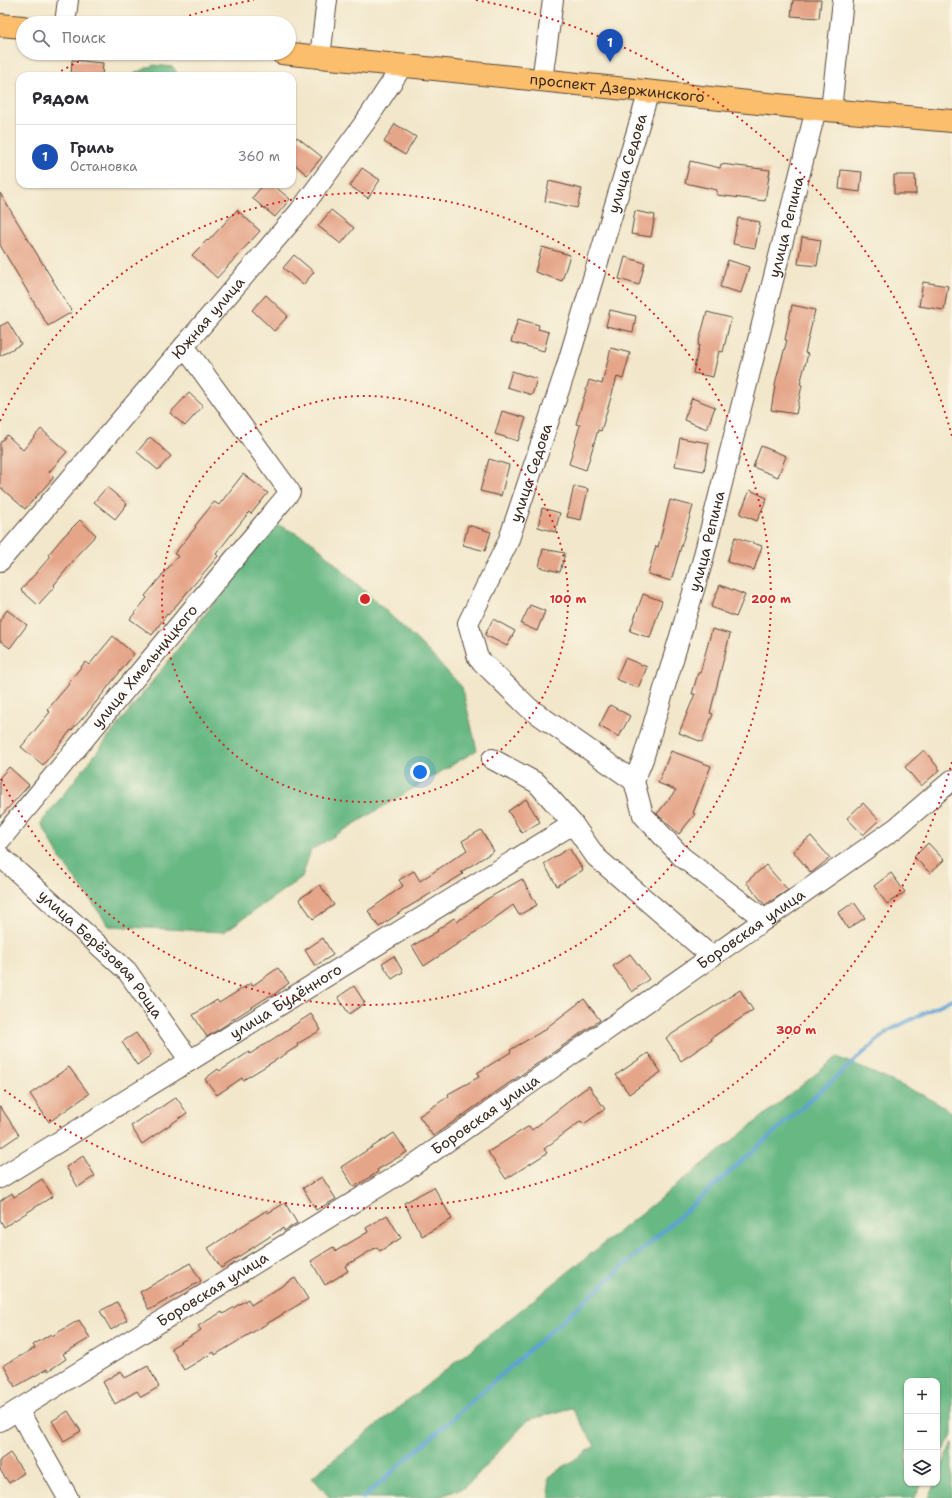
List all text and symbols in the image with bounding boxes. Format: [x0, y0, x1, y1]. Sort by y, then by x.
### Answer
search box [16, 16, 296, 60]
icon: search [30, 27, 52, 49]
text: Поиск [62, 28, 106, 48]
pin: 1 [597, 29, 623, 62]
street label: проспект Дзержинского [529, 69, 706, 107]
text: Рядом [32, 87, 89, 109]
street label: улица Седова [603, 111, 652, 216]
text: Гриль [70, 138, 114, 158]
text: 1 [42, 148, 48, 165]
text: 360 m [238, 148, 280, 165]
text: Остановка [70, 158, 137, 175]
street label: улица Репина [764, 174, 809, 280]
street label: Южная улица [167, 272, 249, 363]
street label: улица Седова [505, 420, 557, 525]
street label: улица Репина [684, 488, 730, 594]
text: 100 m [550, 591, 587, 607]
text: 200 m [751, 591, 791, 607]
centre of rings [358, 592, 372, 606]
street label: улица Хмельницкого [87, 600, 202, 732]
your location [410, 762, 430, 782]
street label: Боровская улица [693, 884, 810, 974]
street label: улица Берёзовая Роща [34, 885, 168, 1023]
street label: улица Будённого [226, 959, 346, 1044]
text: 300 m [776, 1022, 816, 1038]
street label: Боровская улица [427, 1070, 544, 1159]
street label: Боровская улица [153, 1247, 273, 1331]
map controls [904, 1378, 940, 1486]
button: + [904, 1378, 940, 1414]
button: − [904, 1414, 940, 1450]
button: layers [904, 1450, 940, 1486]

